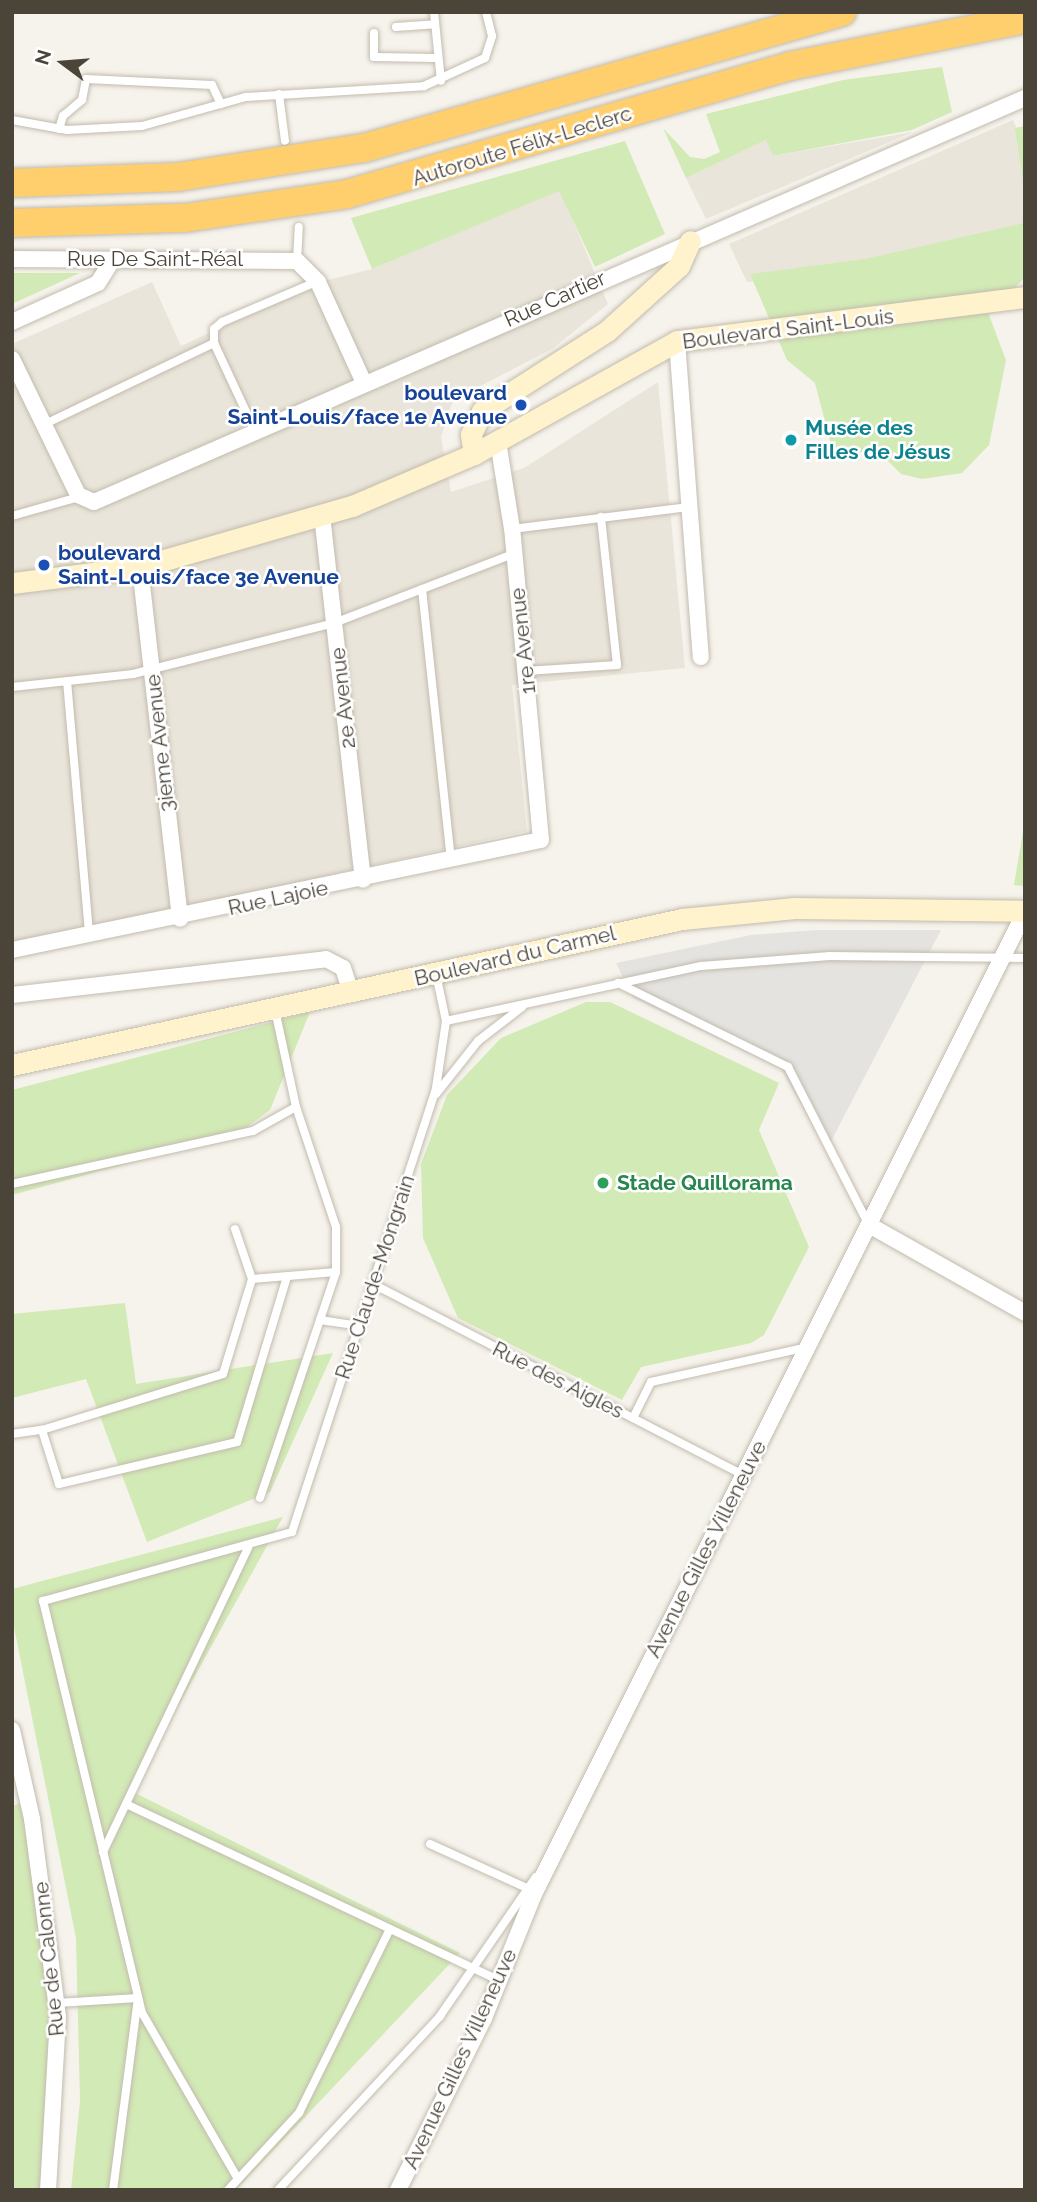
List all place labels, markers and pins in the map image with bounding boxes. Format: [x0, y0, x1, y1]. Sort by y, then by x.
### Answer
place label: boulevard Saint-Louis/face 1e Avenue [227, 380, 507, 430]
marker: boulevard Saint-Louis/face 1e Avenue [513, 397, 529, 413]
place label: Musée des Filles de Jésus [805, 415, 951, 465]
marker: Musée des Filles de Jésus [783, 432, 799, 448]
place label: boulevard Saint-Louis/face 3e Avenue [58, 540, 340, 590]
marker: boulevard Saint-Louis/face 3e Avenue [36, 557, 52, 573]
place label: Stade Quillorama [617, 1170, 793, 1196]
marker: Stade Quillorama [595, 1175, 611, 1191]

